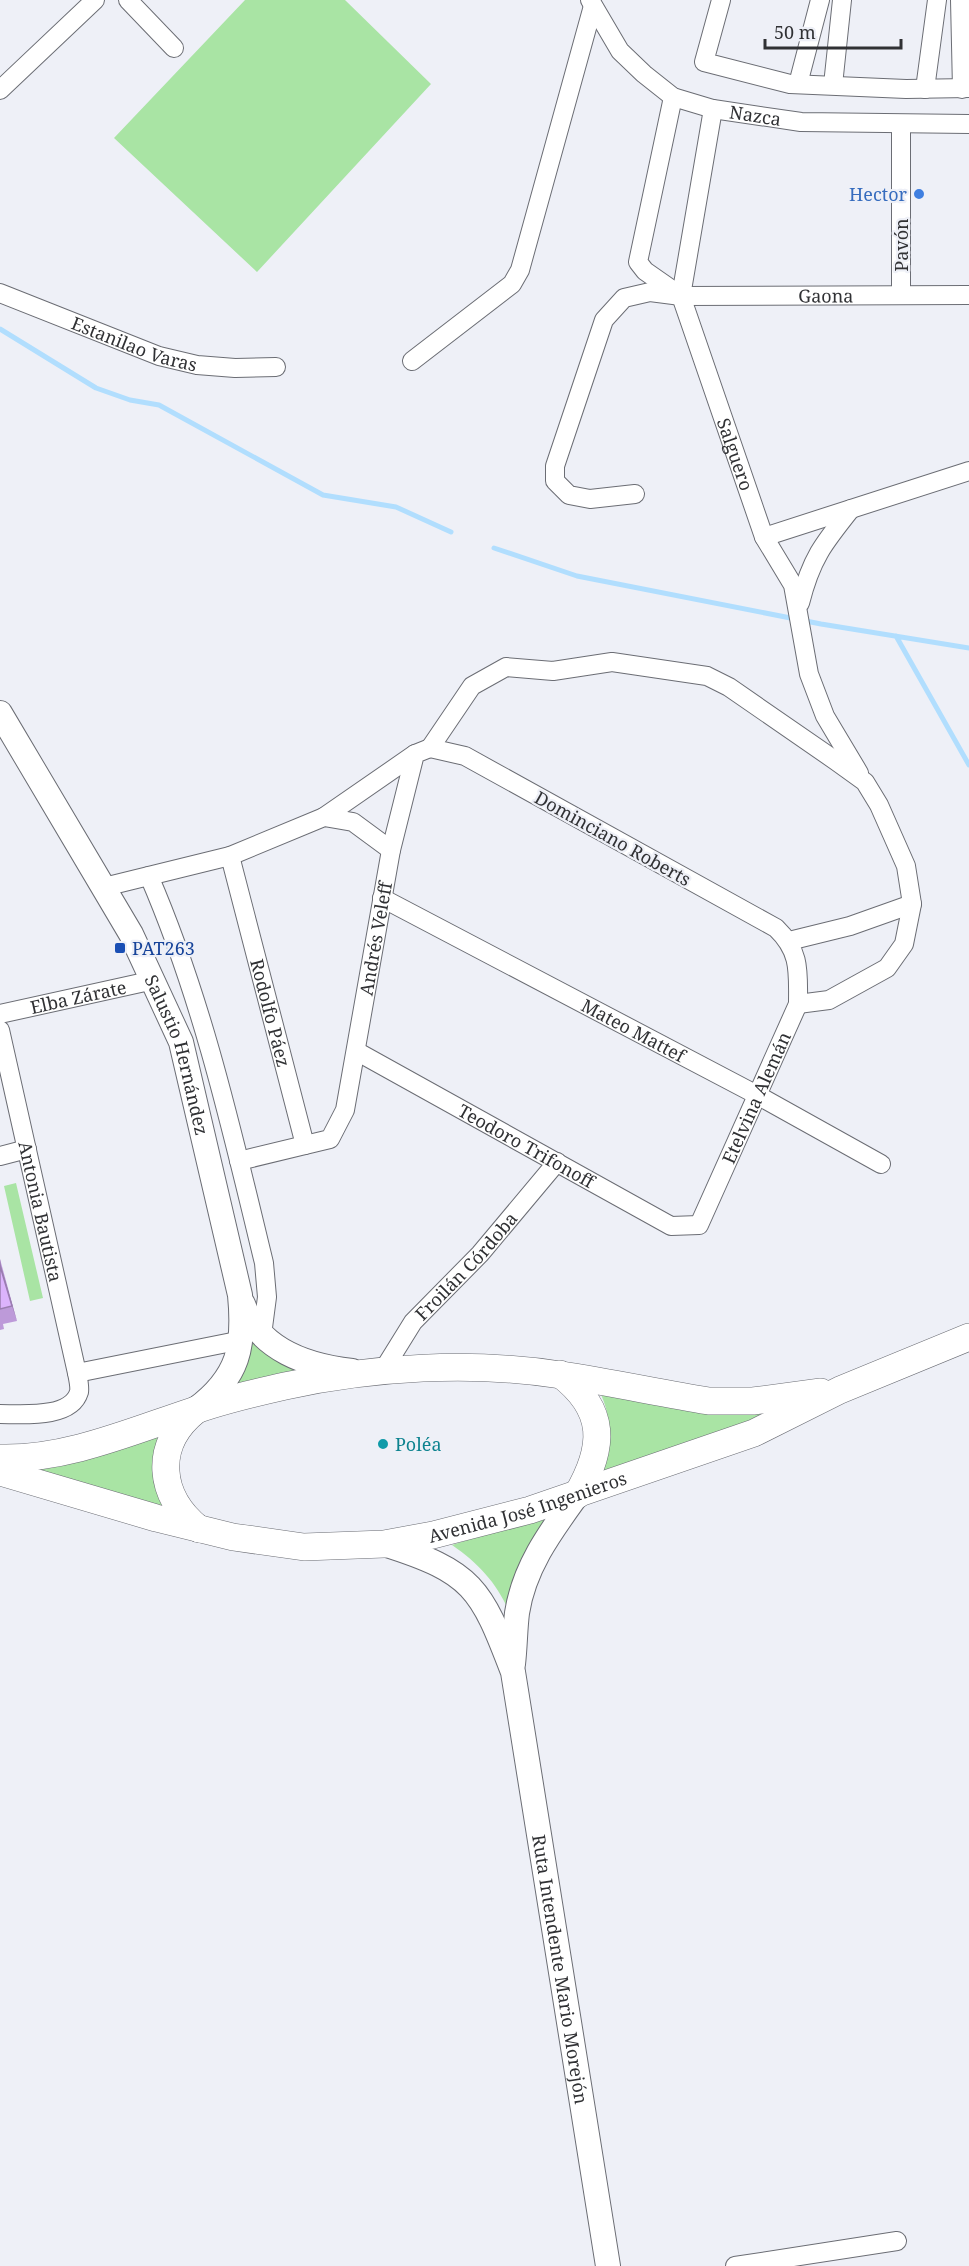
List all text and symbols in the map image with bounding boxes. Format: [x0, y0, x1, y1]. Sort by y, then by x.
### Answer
scale bar [765, 12, 902, 50]
text: 50 m [774, 20, 816, 44]
street label: Nazca [728, 100, 783, 131]
place label: Hector [849, 182, 908, 206]
marker: Hector [912, 187, 926, 201]
street label: Pavón [889, 218, 913, 272]
street label: Gaona [798, 283, 853, 308]
street label: Estanilao Varas [68, 311, 200, 377]
street label: Salguero [712, 415, 759, 494]
street label: Dominciano Roberts [531, 785, 695, 891]
street label: Andrés Veleff [353, 879, 397, 997]
place label: PAT263 [132, 936, 195, 960]
marker: PAT263 [113, 941, 127, 955]
street label: Rodolfo Páez [245, 956, 296, 1069]
street label: Salustio Hernández [139, 971, 214, 1137]
street label: Elba Zárate [28, 974, 128, 1019]
street label: Mateo Mattef [577, 993, 691, 1068]
street label: Etelvina Alemán [716, 1027, 796, 1167]
street label: Teodoro Trifonoff [454, 1098, 600, 1194]
street label: Antonia Bautista [13, 1139, 68, 1284]
street label: Froilán Córdoba [410, 1207, 522, 1325]
place label: Poléa [395, 1432, 442, 1456]
marker: Poléa [376, 1437, 390, 1451]
street label: Avenida José Ingenieros [426, 1466, 630, 1548]
street label: Ruta Intendente Mario Morejón [527, 1833, 594, 2106]

